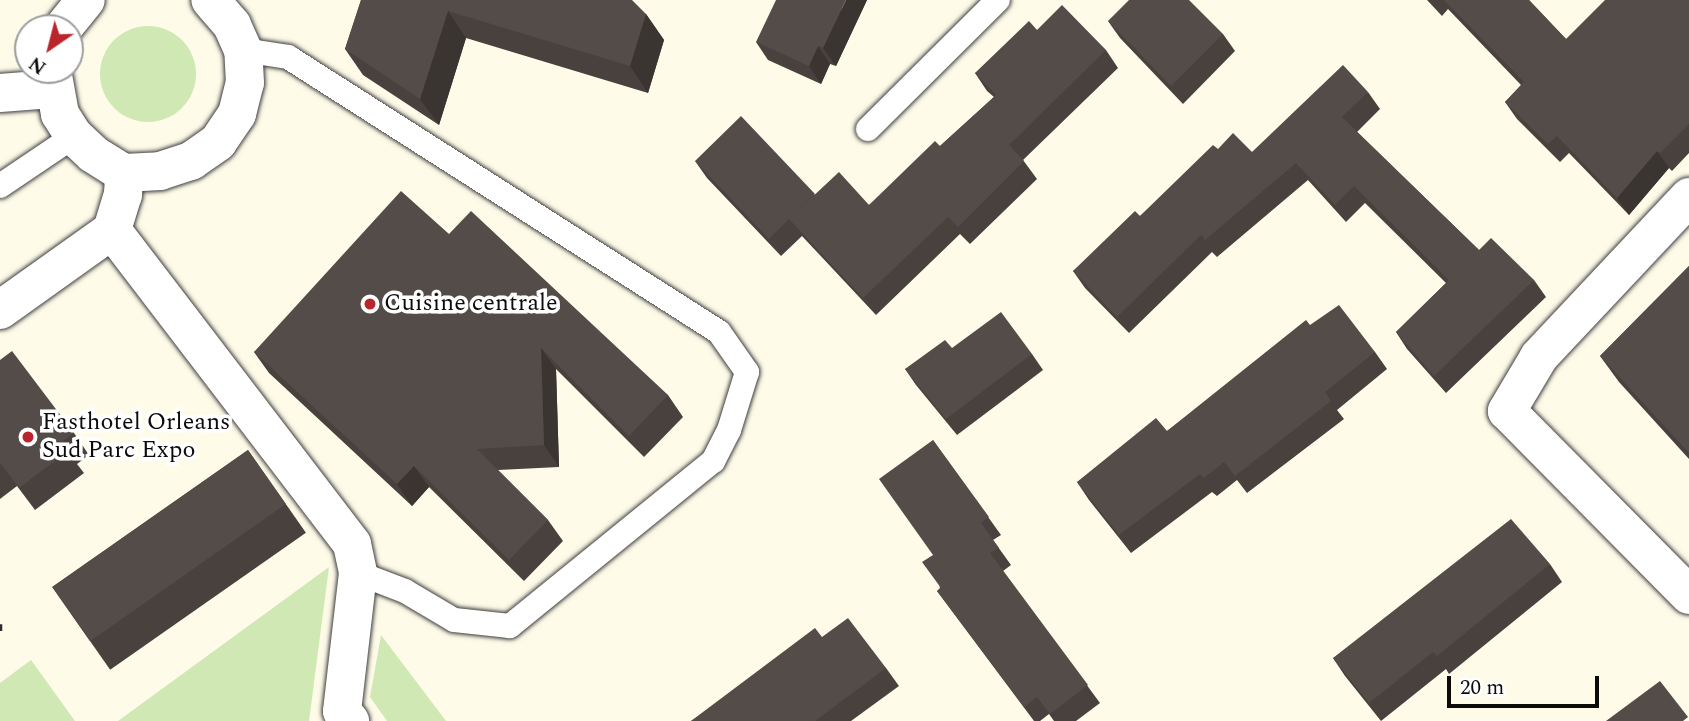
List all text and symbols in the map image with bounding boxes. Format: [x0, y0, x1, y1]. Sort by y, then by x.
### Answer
north arrow [14, 14, 84, 84]
text: N [23, 49, 52, 81]
place label: Cuisine centrale [384, 290, 558, 318]
marker: Cuisine centrale [362, 296, 378, 312]
place label: Fasthotel Orleans Sud Parc Expo [42, 409, 230, 465]
marker: Fasthotel Orleans Sud Parc Expo [20, 429, 36, 445]
scale bar [1451, 662, 1603, 706]
text: 20 m [1460, 672, 1504, 704]

